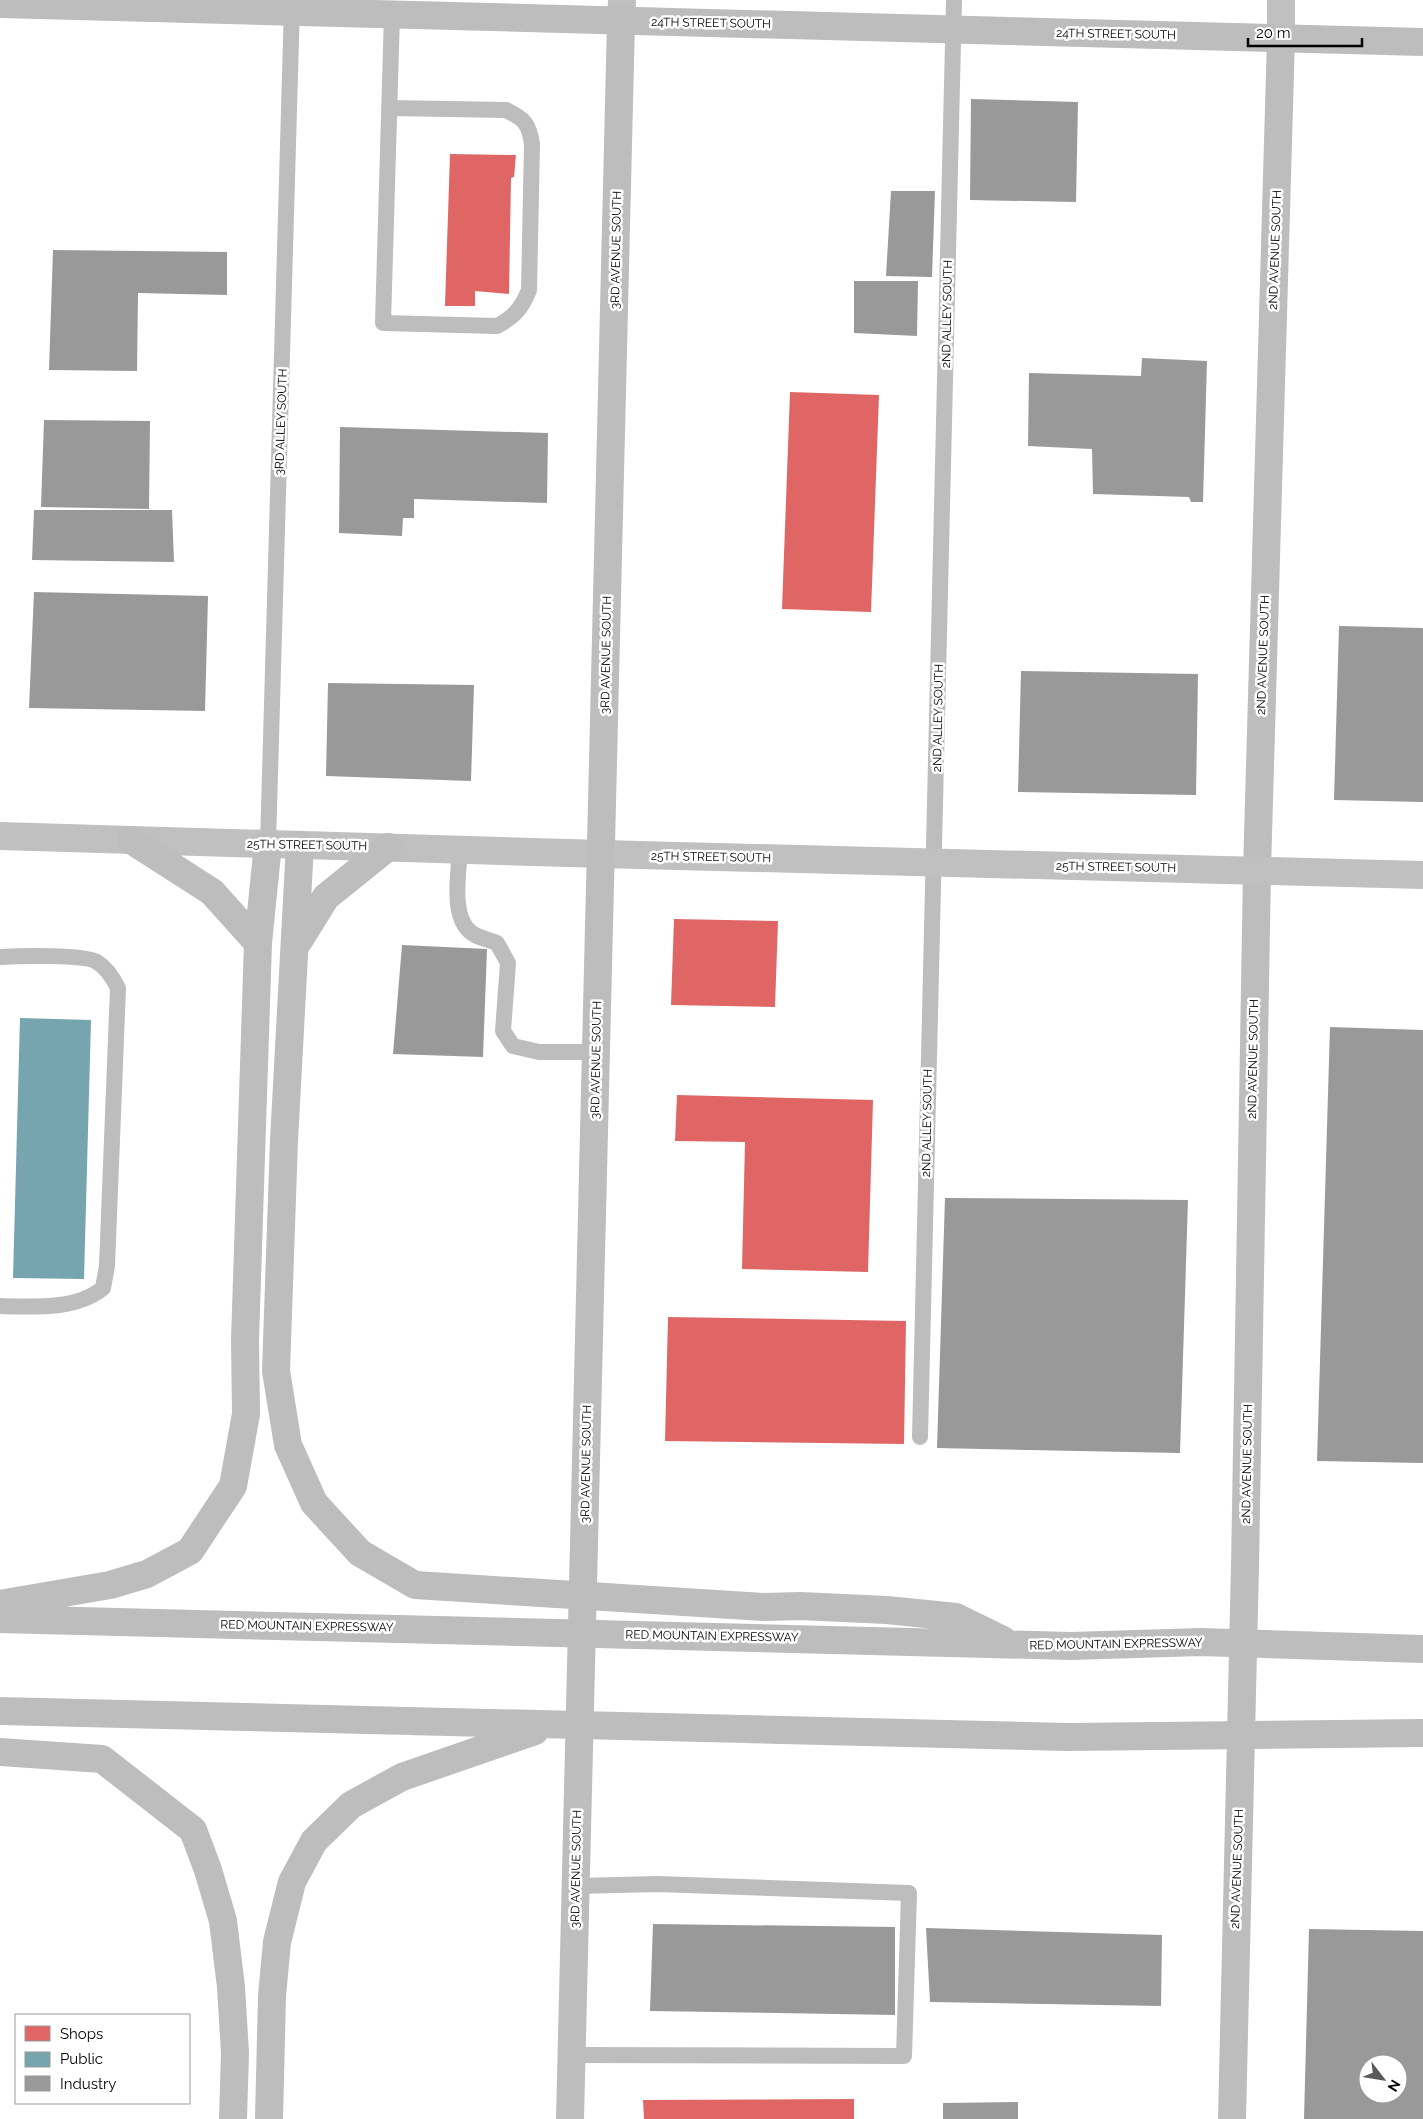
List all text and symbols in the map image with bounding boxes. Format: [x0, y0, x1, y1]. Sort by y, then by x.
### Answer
street label: 24TH STREET SOUTH [651, 15, 771, 31]
scale bar [1248, 15, 1362, 47]
text: 20 m [1256, 24, 1291, 42]
street label: 24TH STREET SOUTH [1056, 26, 1176, 42]
street label: 2ND AVENUE SOUTH [1266, 190, 1284, 310]
street label: 3RD AVENUE SOUTH [608, 191, 624, 309]
street label: 2ND ALLEY SOUTH [939, 260, 955, 368]
street label: 3RD ALLEY SOUTH [272, 368, 290, 476]
street label: 2ND AVENUE SOUTH [1254, 595, 1272, 715]
street label: 3RD AVENUE SOUTH [598, 596, 614, 714]
street label: 2ND ALLEY SOUTH [930, 664, 946, 772]
street label: 25TH STREET SOUTH [247, 837, 367, 853]
street label: 25TH STREET SOUTH [651, 849, 771, 865]
street label: 25TH STREET SOUTH [1056, 859, 1176, 875]
street label: 2ND AVENUE SOUTH [1245, 999, 1261, 1119]
street label: 3RD AVENUE SOUTH [588, 1001, 604, 1119]
street label: 2ND ALLEY SOUTH [919, 1069, 935, 1177]
street label: 2ND AVENUE SOUTH [1239, 1404, 1255, 1524]
street label: 3RD AVENUE SOUTH [578, 1405, 594, 1523]
street label: RED MOUNTAIN EXPRESSWAY [220, 1617, 394, 1635]
street label: RED MOUNTAIN EXPRESSWAY [625, 1627, 799, 1645]
street label: RED MOUNTAIN EXPRESSWAY [1029, 1635, 1203, 1653]
street label: 2ND AVENUE SOUTH [1228, 1809, 1246, 1929]
street label: 3RD AVENUE SOUTH [568, 1810, 584, 1928]
legend [15, 2014, 190, 2104]
text: Shops [60, 2025, 103, 2043]
text: Public [60, 2050, 103, 2068]
north arrow [1358, 2054, 1408, 2104]
text: Industry [60, 2075, 116, 2093]
text: N [1385, 2077, 1404, 2094]

